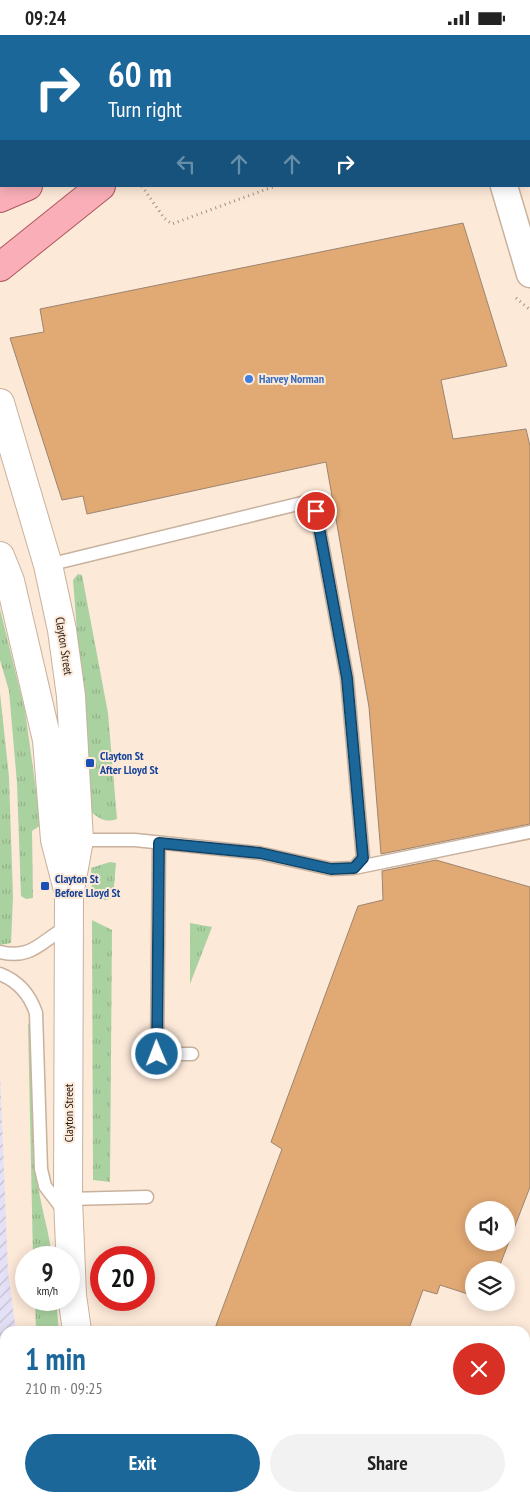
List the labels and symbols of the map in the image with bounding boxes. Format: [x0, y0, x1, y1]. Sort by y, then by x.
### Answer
place label: Harvey Norman [259, 371, 324, 386]
marker: Harvey Norman [243, 373, 255, 385]
pin [295, 490, 337, 532]
street label: Clayton Street [52, 616, 77, 677]
place label: Clayton St After Lloyd St [99, 748, 159, 777]
marker: Clayton St After Lloyd St [84, 757, 96, 769]
place label: Clayton St Before Lloyd St [55, 871, 121, 900]
marker: Clayton St Before Lloyd St [39, 880, 51, 892]
position arrow [130, 1027, 182, 1079]
street label: Clayton Street [61, 1083, 76, 1142]
speed limit sign: 20 [90, 1246, 155, 1311]

